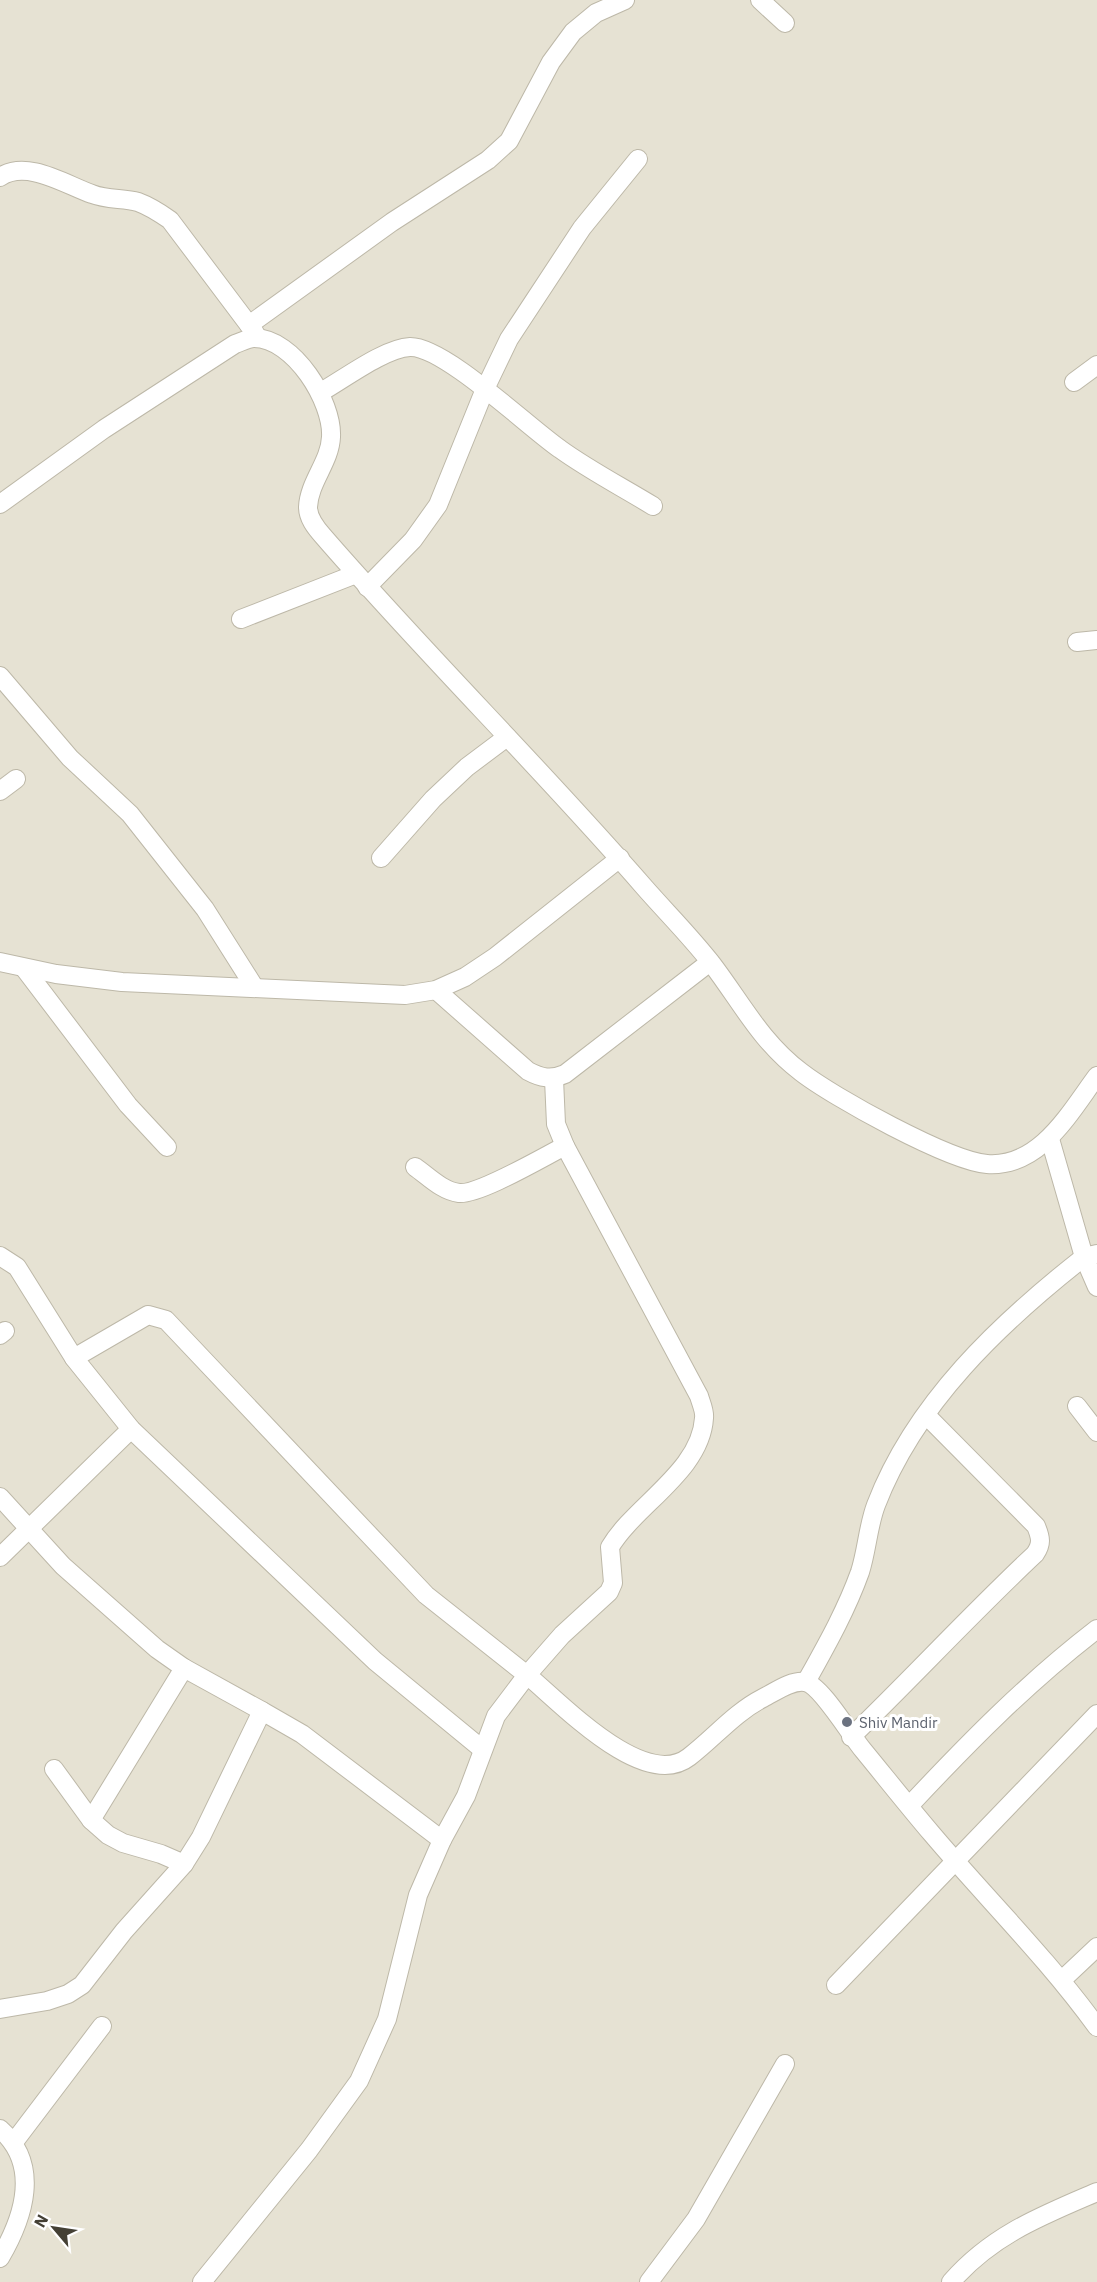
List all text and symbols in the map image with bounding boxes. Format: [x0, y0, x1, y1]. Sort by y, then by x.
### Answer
place label: Shiv Mandir [859, 1713, 938, 1732]
marker: Shiv Mandir [840, 1715, 854, 1729]
north arrow [24, 2198, 84, 2258]
text: N [29, 2211, 52, 2231]

